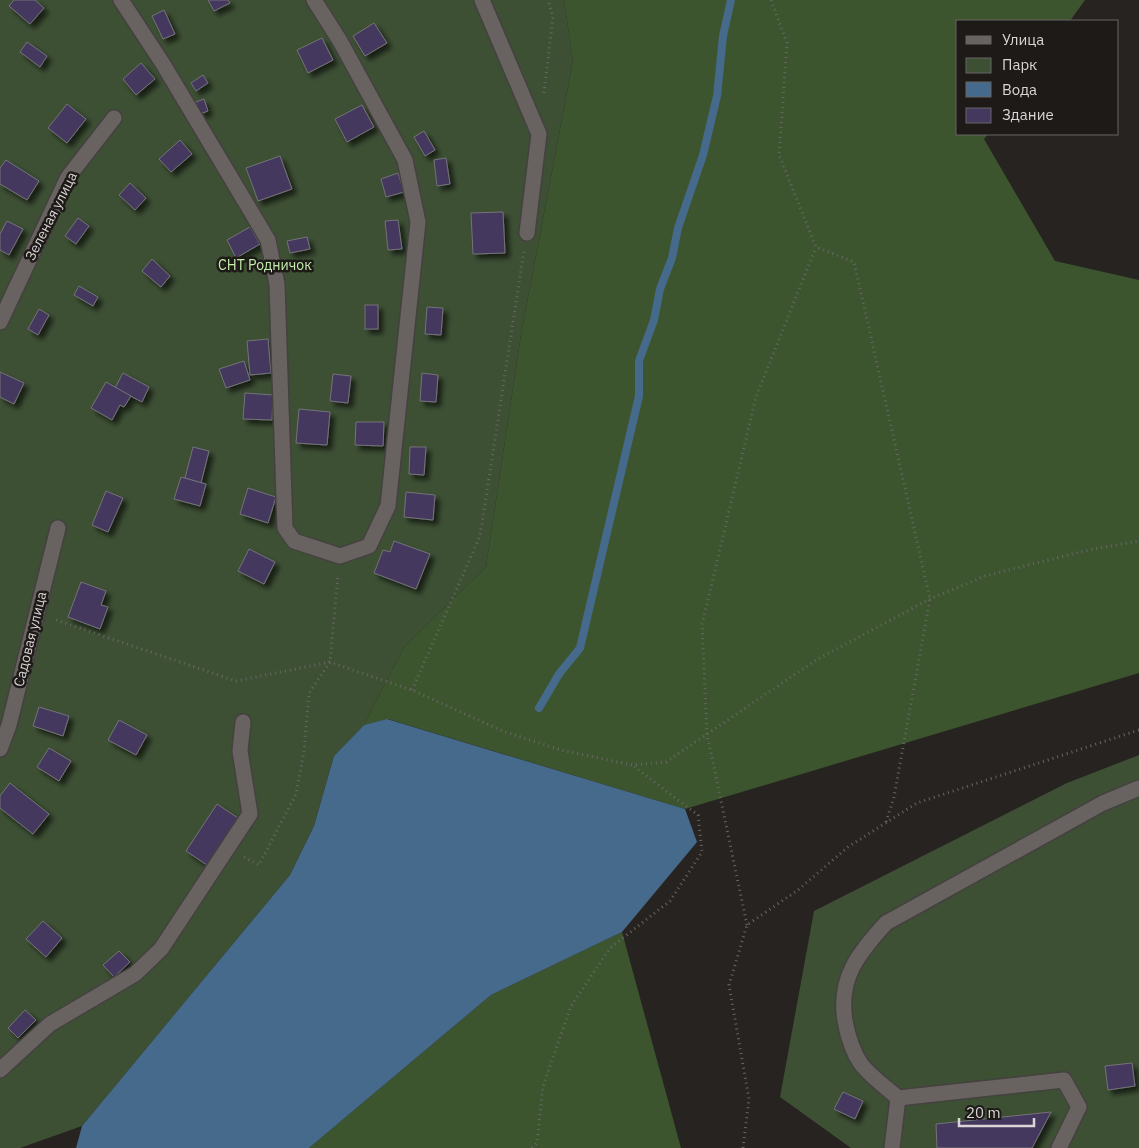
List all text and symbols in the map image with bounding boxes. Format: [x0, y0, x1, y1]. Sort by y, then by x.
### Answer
legend [956, 20, 1119, 135]
text: Улица [1002, 30, 1044, 49]
text: Парк [1002, 55, 1037, 74]
text: Вода [1002, 80, 1037, 99]
text: Здание [1002, 105, 1054, 124]
street label: Зеленая улица [21, 168, 81, 263]
park label: СНТ Родничок [218, 256, 312, 274]
street label: Садовая улица [9, 589, 51, 688]
scale bar [959, 1096, 1034, 1128]
text: 20 m [966, 1103, 1001, 1122]

